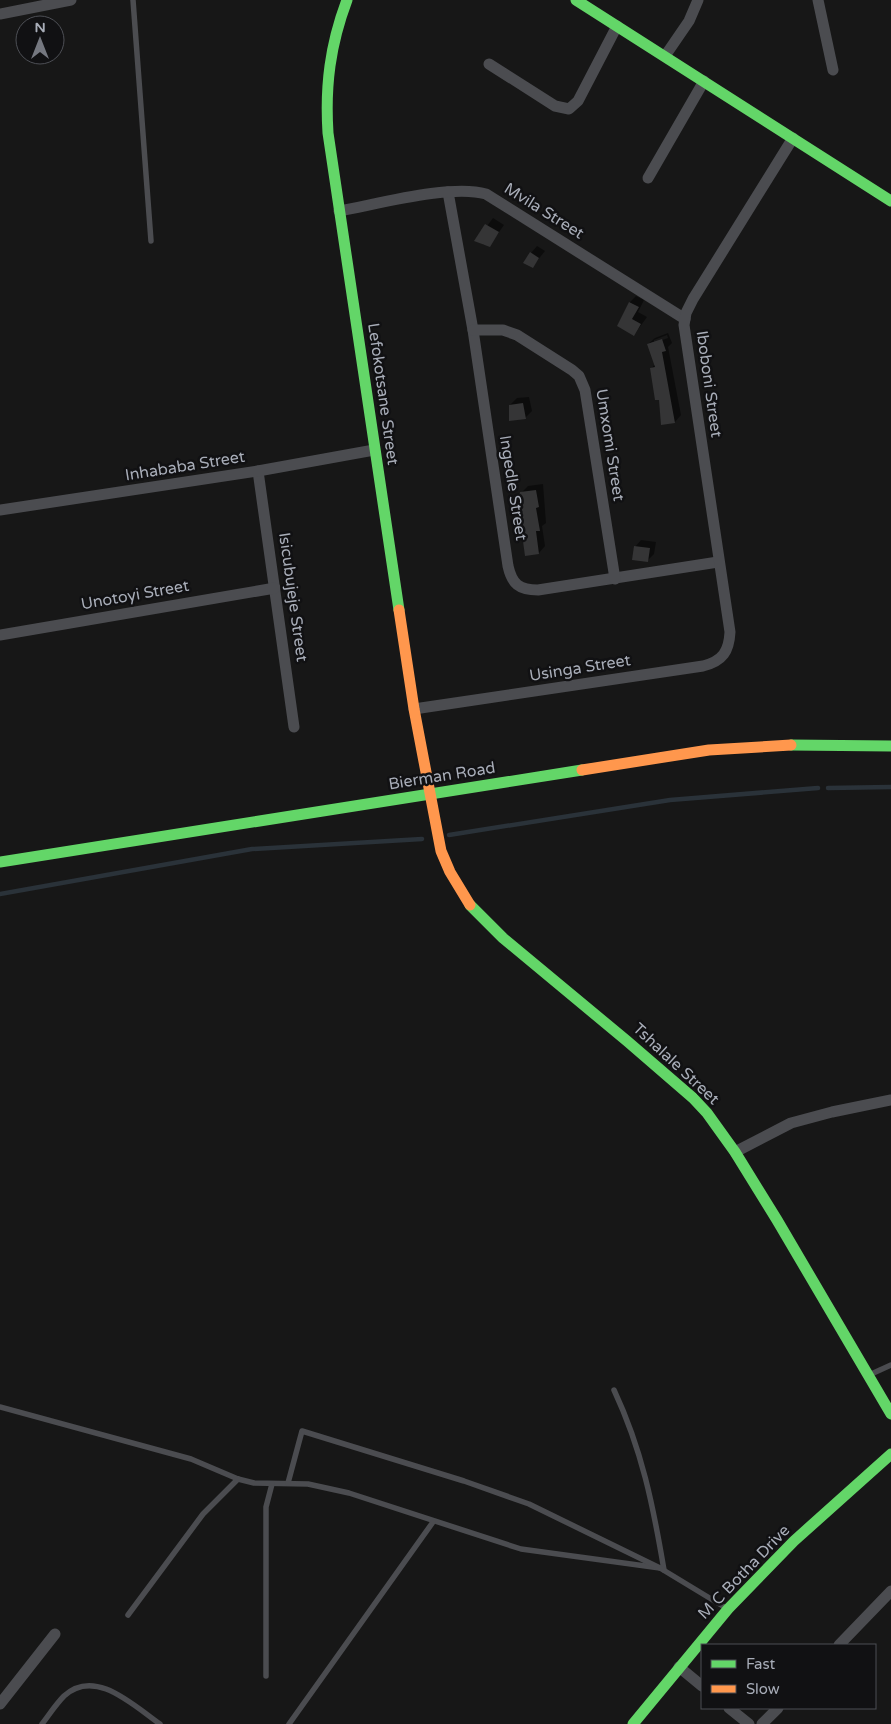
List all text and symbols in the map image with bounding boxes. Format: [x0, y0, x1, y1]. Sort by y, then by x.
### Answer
north arrow [15, 15, 65, 65]
text: N [34, 19, 46, 36]
street label: Mvila Street [500, 179, 588, 243]
street label: Lefokotsane Street [363, 322, 403, 466]
street label: Iboboni Street [692, 329, 726, 439]
street label: Umxomi Street [591, 388, 629, 502]
street label: Ingedle Street [495, 434, 531, 542]
street label: Inhababa Street [124, 447, 246, 485]
street label: Isicubujeje Street [274, 531, 312, 663]
street label: Unotoyi Street [79, 576, 191, 614]
street label: Usinga Street [528, 650, 632, 686]
street label: Bierman Road [387, 758, 497, 794]
street label: Tshalale Street [629, 1019, 723, 1109]
street label: M C Botha Drive [694, 1520, 794, 1624]
legend [701, 1644, 876, 1709]
text: Fast [746, 1655, 776, 1673]
text: Slow [746, 1680, 780, 1698]

